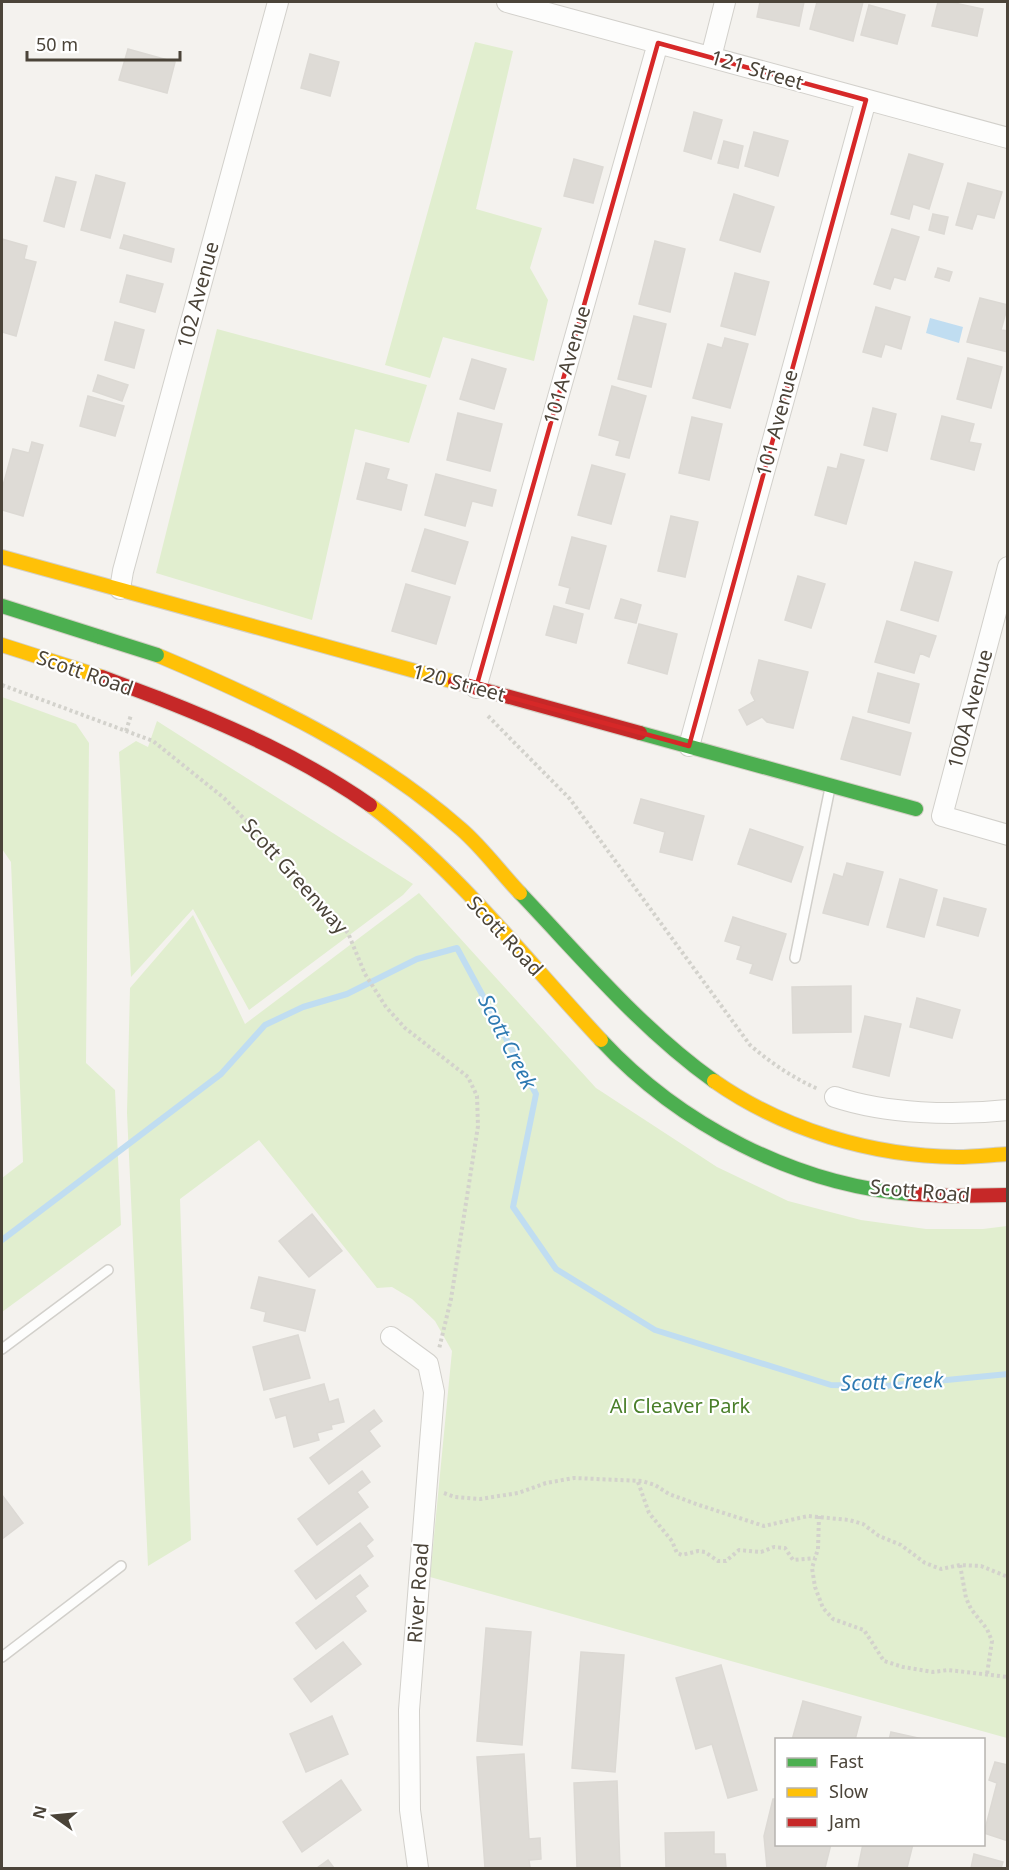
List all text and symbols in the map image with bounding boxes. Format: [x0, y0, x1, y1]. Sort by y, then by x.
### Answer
scale bar [27, 24, 180, 62]
text: 50 m [36, 32, 78, 56]
street label: 121 Street [708, 43, 807, 96]
street label: 102 Avenue [170, 238, 225, 351]
street label: 101A Avenue [537, 302, 596, 427]
street label: 101 Avenue [749, 366, 804, 479]
street label: Scott Road [33, 643, 137, 702]
street label: 100A Avenue [941, 646, 998, 772]
street label: 120 Street [410, 657, 509, 708]
street label: Scott Greenway [236, 812, 355, 940]
street label: Scott Road [461, 890, 549, 982]
water label: Scott Creek [472, 989, 544, 1095]
street label: Scott Road [869, 1173, 971, 1208]
water label: Scott Creek [840, 1365, 946, 1397]
park label: Al Cleaver Park [610, 1392, 751, 1419]
street label: River Road [401, 1542, 434, 1644]
legend [775, 1738, 985, 1846]
text: Fast [829, 1749, 864, 1773]
text: Slow [829, 1779, 868, 1803]
north arrow [24, 1786, 84, 1846]
text: N [27, 1803, 52, 1821]
text: Jam [827, 1809, 861, 1833]

